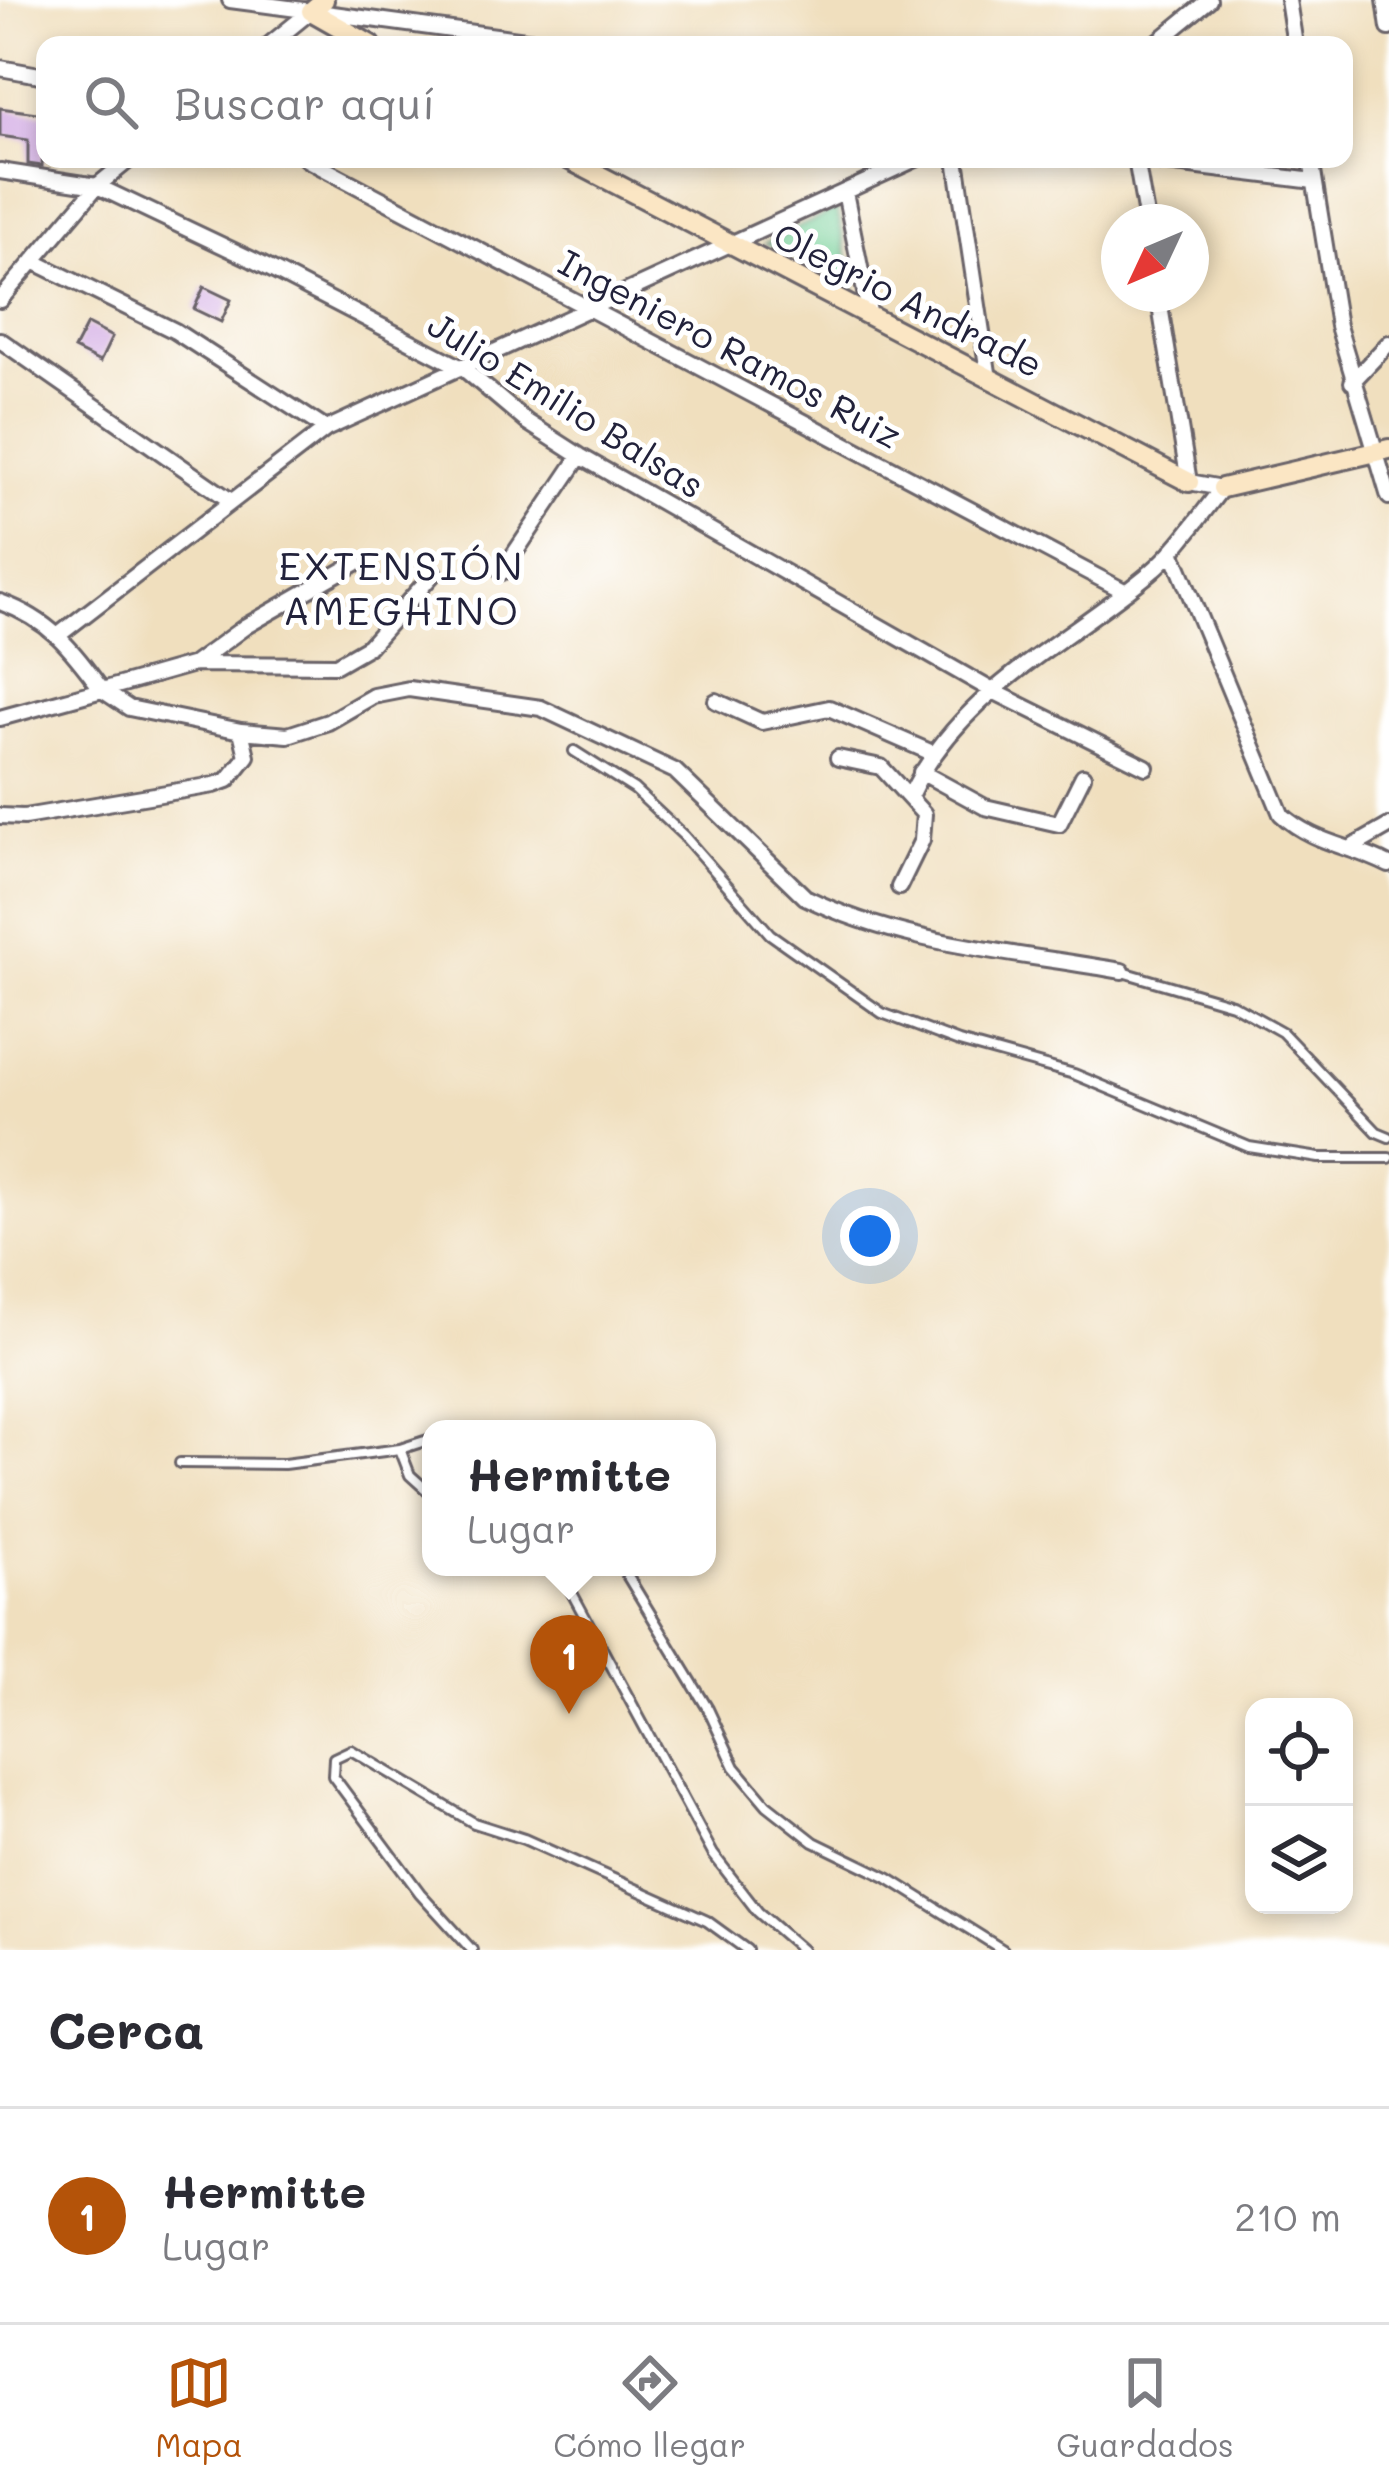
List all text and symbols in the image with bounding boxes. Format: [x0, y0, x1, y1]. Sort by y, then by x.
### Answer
search box [36, 36, 1353, 168]
icon: search [78, 69, 144, 135]
text: Buscar aquí [174, 73, 436, 131]
north arrow [1101, 204, 1209, 312]
street label: Olegrio Andrade [766, 211, 1051, 387]
street label: Ingeniero Ramos Ruiz [551, 237, 910, 458]
street label: Julio Emilio Balsas [420, 300, 714, 508]
district label: EXTENSIÓN AMEGHINO [279, 539, 525, 635]
your location [840, 1206, 900, 1266]
popup [422, 1420, 716, 1576]
text: Hermitte [467, 1444, 671, 1502]
text: Lugar [467, 1502, 575, 1553]
pin: 1 [530, 1615, 608, 1714]
map controls [1245, 1698, 1353, 1914]
button: locate [1245, 1698, 1353, 1806]
button: layers [1245, 1806, 1353, 1914]
text: Cerca [48, 1995, 205, 2062]
text: Hermitte [162, 2161, 366, 2219]
text: 1 [78, 2190, 96, 2241]
text: 210 m [1234, 2190, 1341, 2241]
text: Lugar [162, 2219, 270, 2270]
tab: Mapa [155, 2350, 243, 2465]
tab: Cómo llegar [553, 2350, 746, 2465]
tab: Guardados [1056, 2350, 1234, 2465]

